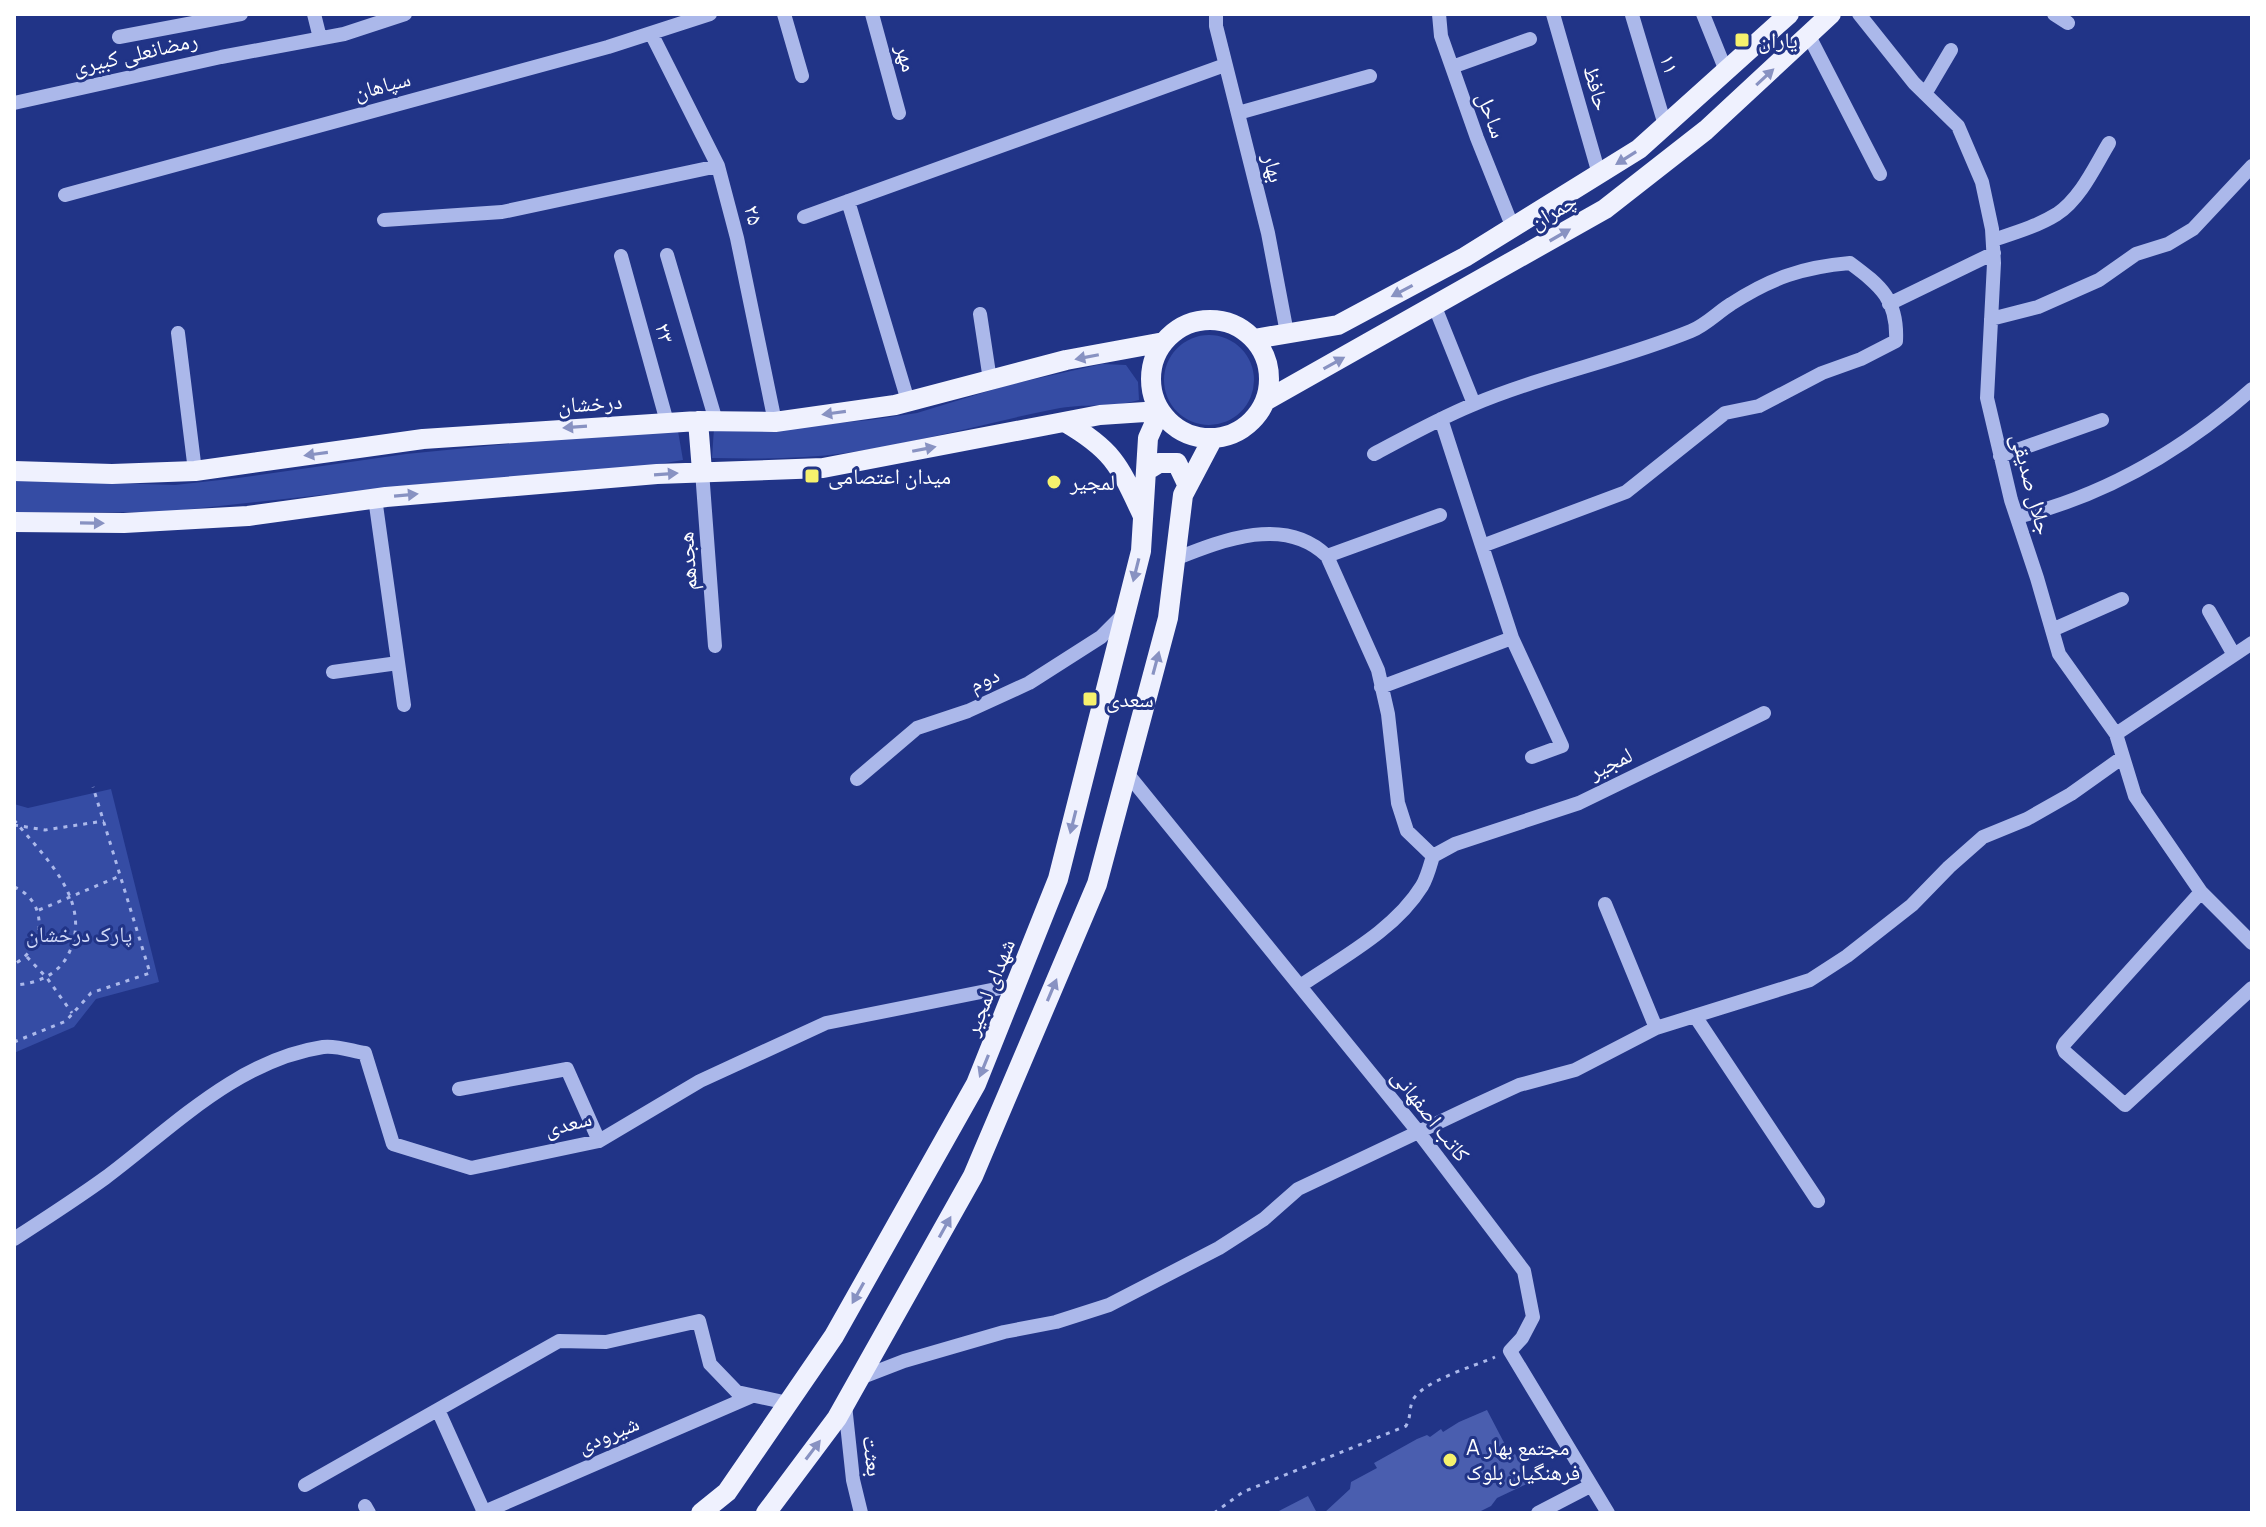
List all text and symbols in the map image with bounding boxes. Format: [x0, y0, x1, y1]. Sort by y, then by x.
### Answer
street label: رمضانعلی کبیری [70, 24, 200, 82]
place label: یاران [1758, 25, 1798, 55]
marker: یاران [1733, 31, 1751, 49]
street label: مهر [889, 40, 925, 75]
street label: ۱۱ [1653, 50, 1687, 78]
street label: حافظ [1576, 62, 1618, 114]
street label: سپاهان [350, 63, 414, 107]
one-way arrow [1755, 68, 1774, 86]
street label: ساحل [1470, 88, 1514, 142]
street label: بهار [1256, 150, 1292, 185]
one-way arrow [1615, 150, 1637, 164]
street label: چمران [1524, 185, 1582, 237]
street label: ۲۵ [737, 202, 771, 228]
one-way arrow [1549, 228, 1571, 242]
one-way arrow [1391, 284, 1414, 297]
street label: ۲۳ [648, 320, 682, 347]
one-way arrow [1075, 351, 1100, 363]
one-way arrow [1322, 357, 1345, 370]
street label: درخشان [557, 386, 623, 420]
one-way arrow [821, 407, 846, 420]
one-way arrow [562, 421, 587, 434]
street label: جلال صدیقی [2004, 430, 2060, 538]
one-way arrow [911, 442, 936, 454]
one-way arrow [303, 448, 328, 461]
place label: میدان اعتصامی [828, 461, 951, 491]
one-way arrow [653, 467, 678, 480]
marker: میدان اعتصامی [803, 467, 821, 485]
place label: لمجیر [1069, 467, 1115, 497]
marker: لمجیر [1045, 473, 1063, 491]
one-way arrow [394, 489, 419, 502]
one-way arrow [80, 517, 105, 529]
street label: هجدهم [670, 530, 704, 592]
one-way arrow [1129, 557, 1142, 582]
one-way arrow [1150, 650, 1162, 675]
street label: دوم [964, 659, 1004, 699]
place label: سعدی [1106, 684, 1154, 714]
marker: سعدی [1081, 690, 1099, 708]
street label: لمجیر [1582, 740, 1637, 787]
one-way arrow [1066, 810, 1078, 835]
park label: پارک درخشان [26, 919, 132, 949]
street label: شهدای لمجیر [956, 934, 1022, 1041]
one-way arrow [1045, 978, 1058, 1002]
one-way arrow [977, 1054, 990, 1078]
street label: کاتب اصفهانی [1385, 1062, 1477, 1168]
street label: سعدی [541, 1103, 595, 1143]
one-way arrow [938, 1215, 952, 1238]
one-way arrow [852, 1282, 865, 1305]
street label: شیرودی [573, 1408, 643, 1460]
place label: A مجتمع بهار فرهنگیان بلوک [1466, 1432, 1580, 1487]
street label: بعثت [856, 1434, 890, 1478]
one-way arrow [805, 1440, 820, 1461]
marker: A مجتمع بهار فرهنگیان بلوک [1441, 1451, 1459, 1469]

